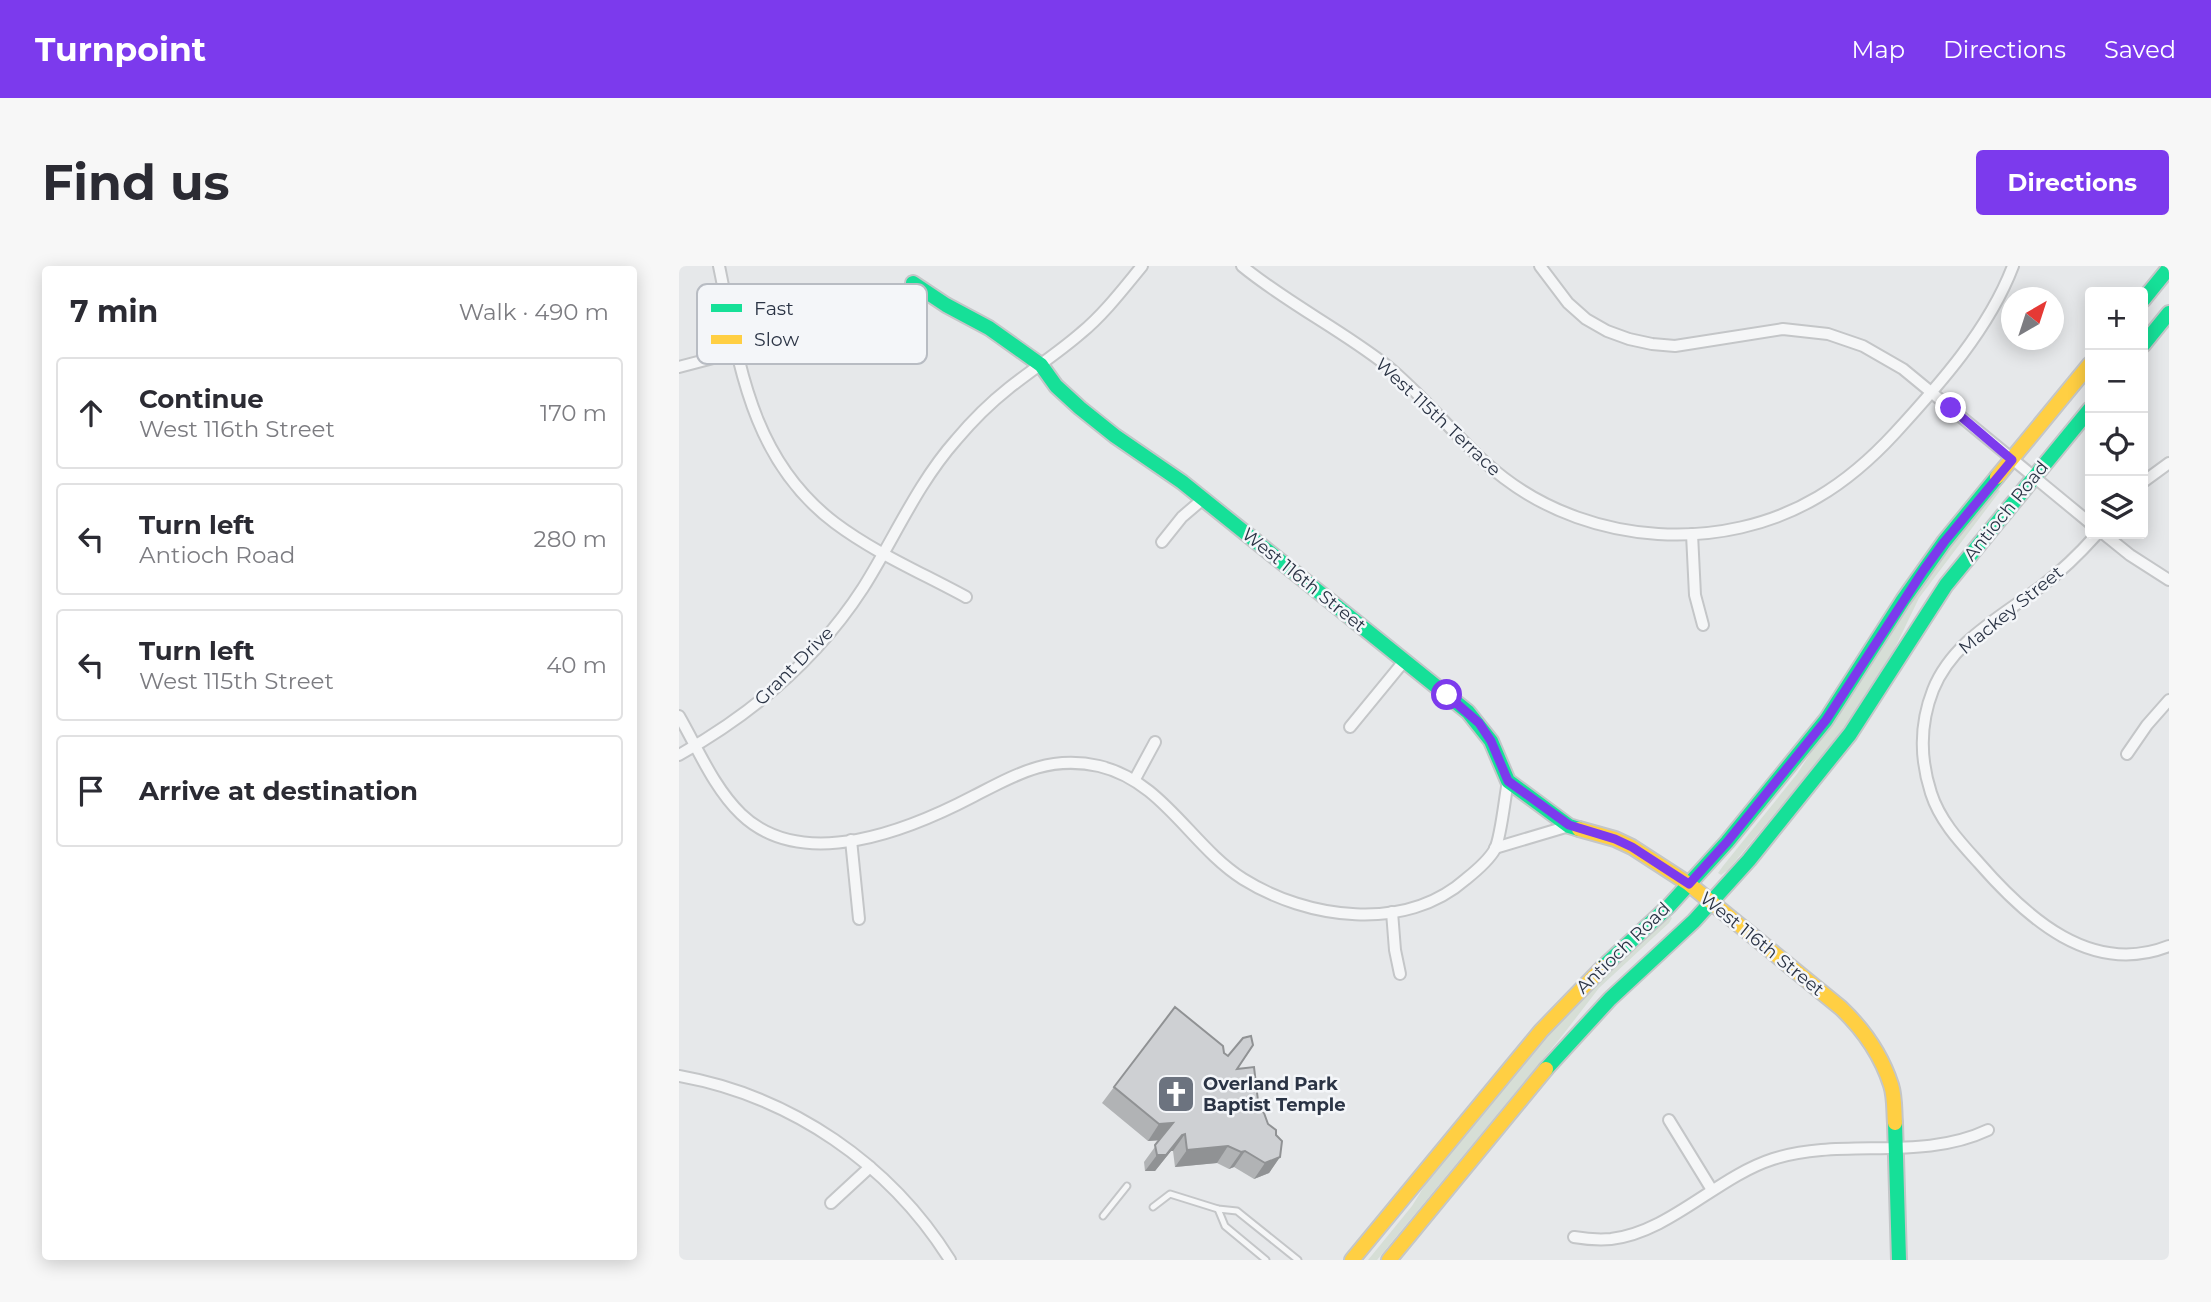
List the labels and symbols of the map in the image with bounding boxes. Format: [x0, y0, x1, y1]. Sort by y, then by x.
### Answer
legend [697, 284, 927, 364]
north arrow [2001, 287, 2064, 350]
text: Fast [754, 297, 794, 320]
text: Slow [754, 328, 799, 351]
street label: West 115th Terrace [1371, 353, 1505, 481]
route end [1935, 392, 1966, 423]
street label: Antioch Road [1959, 456, 2053, 566]
street label: West 116th Street [1238, 523, 1370, 637]
street label: Mackey Street [1954, 561, 2068, 659]
street label: Grant Drive [750, 622, 838, 710]
route start [1431, 679, 1462, 710]
street label: West 116th Street [1696, 887, 1828, 1001]
street label: Antioch Road [1571, 898, 1675, 998]
church icon: Overland Park Baptist Temple [1155, 1073, 1197, 1115]
place label: Overland Park Baptist Temple [1203, 1073, 1346, 1116]

